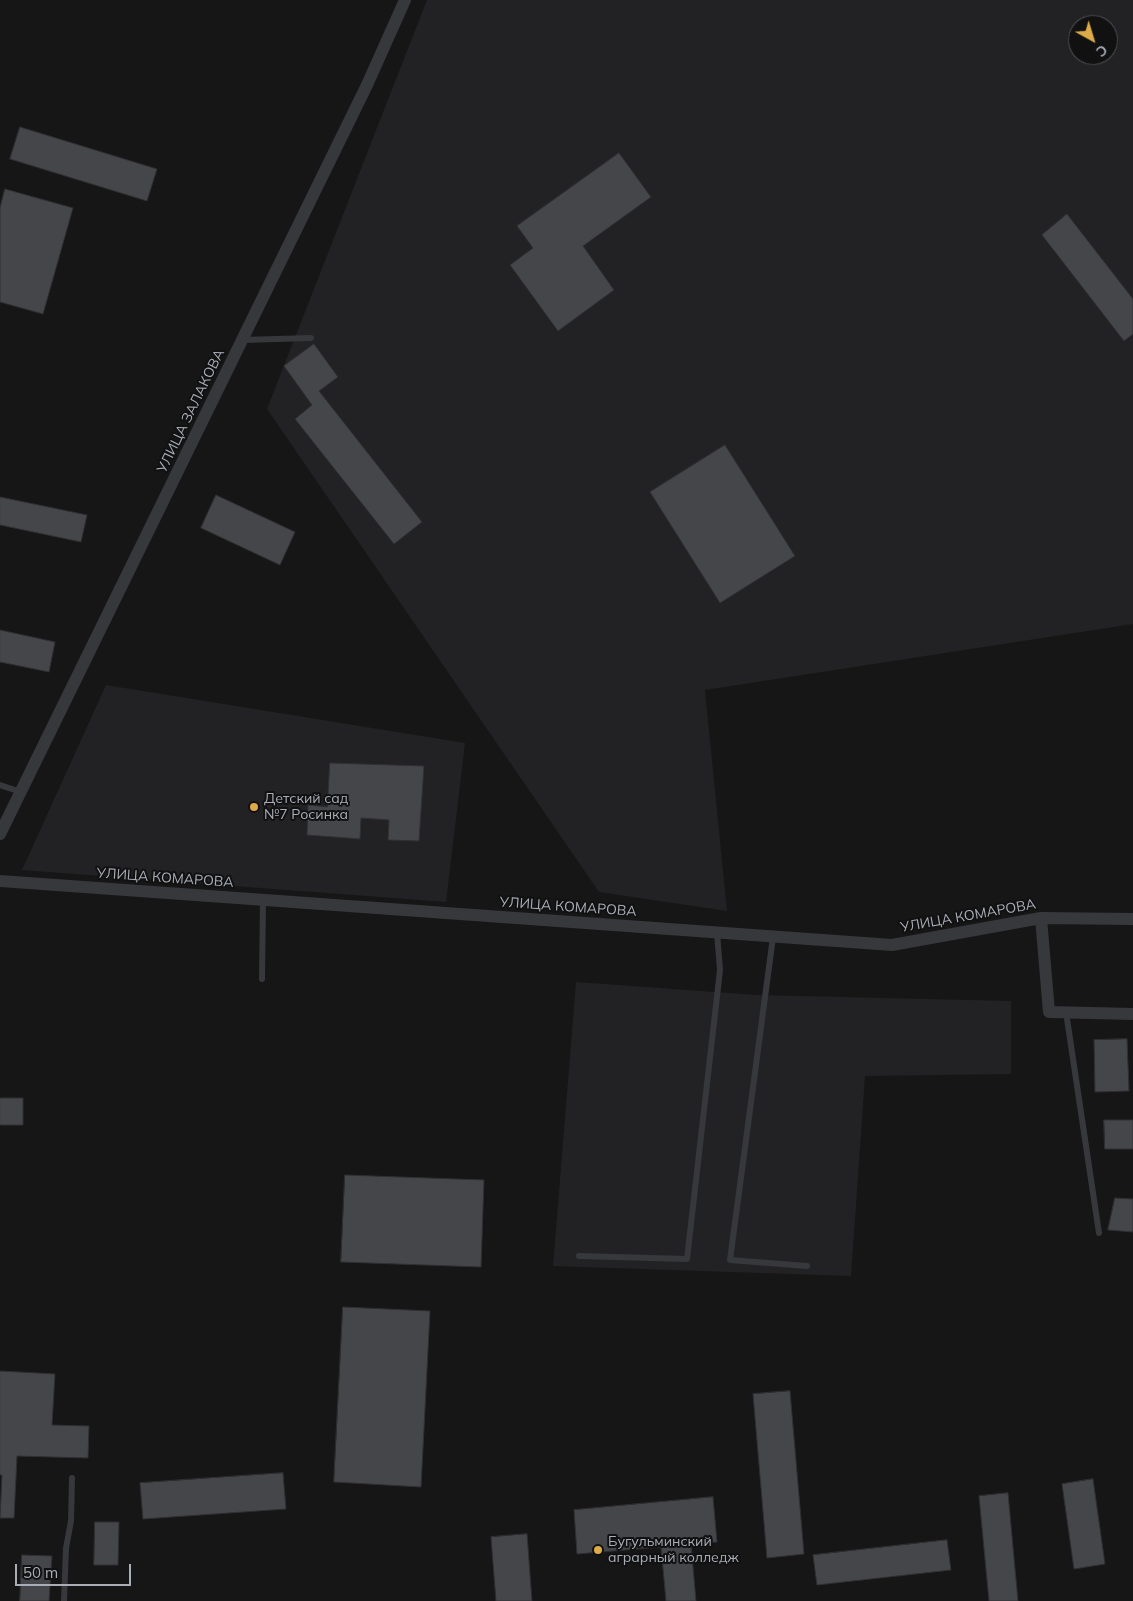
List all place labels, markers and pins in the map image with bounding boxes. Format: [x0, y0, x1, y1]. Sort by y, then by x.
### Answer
place label: Детский сад №7 Росинка [264, 791, 348, 824]
marker: Детский сад №7 Росинка [248, 801, 260, 813]
place label: Бугульминский аграрный колледж [608, 1534, 739, 1566]
marker: Бугульминский аграрный колледж [592, 1544, 604, 1556]

